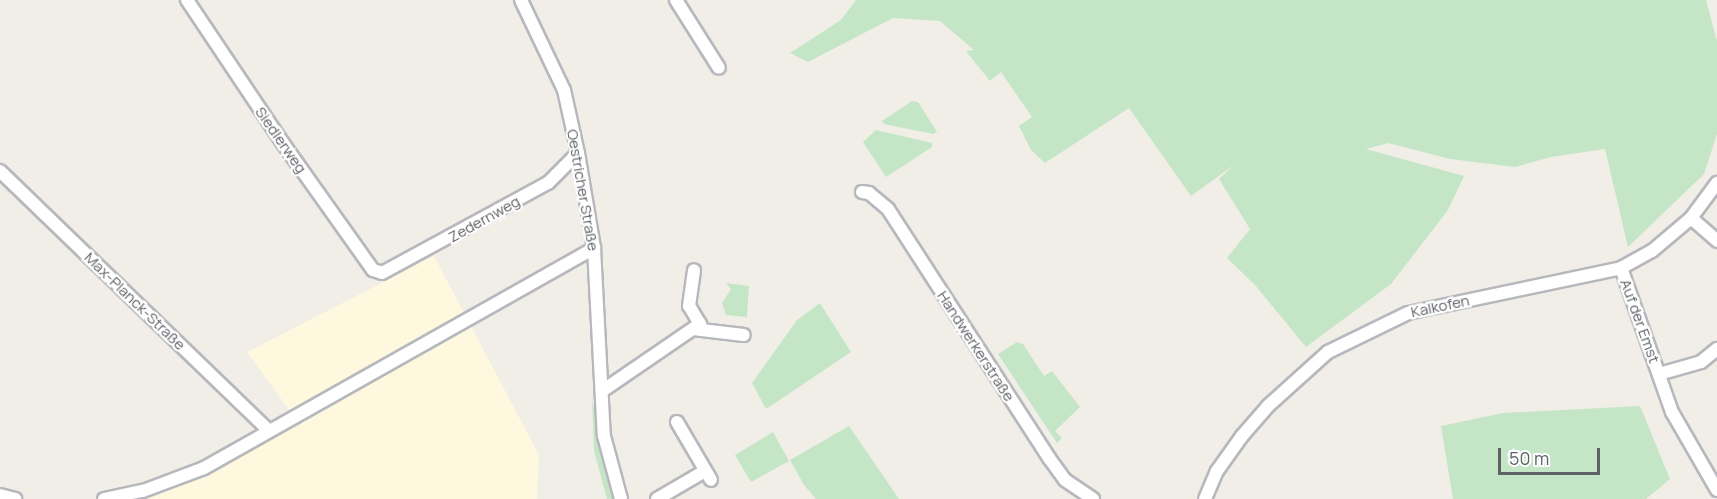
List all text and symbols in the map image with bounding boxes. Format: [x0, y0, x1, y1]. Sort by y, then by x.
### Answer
street label: Siedlerweg [252, 103, 310, 177]
street label: Oestricher Straße [563, 128, 603, 252]
street label: Zedernweg [445, 192, 523, 246]
street label: Max-Planck-Straße [81, 248, 189, 354]
street label: Auf der Emst [1617, 277, 1663, 365]
street label: Handwerkerstraße [934, 287, 1018, 405]
street label: Kalkofen [1409, 291, 1471, 321]
scale bar [1501, 436, 1603, 474]
text: 50 m [1509, 446, 1549, 470]

